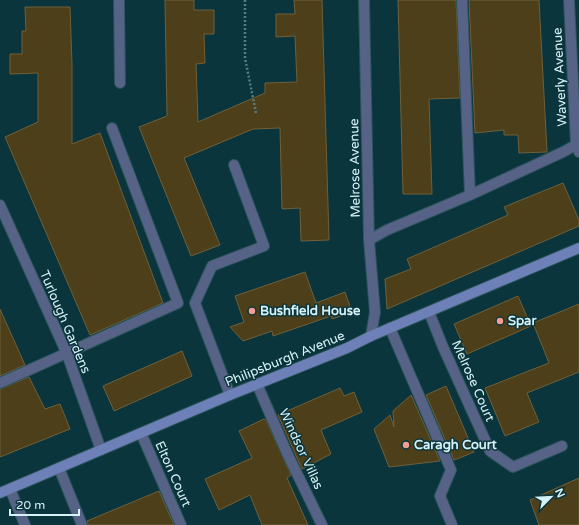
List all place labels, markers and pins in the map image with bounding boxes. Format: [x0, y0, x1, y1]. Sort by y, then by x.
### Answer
place label: Bushfield House [260, 303, 361, 319]
marker: Bushfield House [247, 306, 257, 316]
place label: Spar [508, 313, 537, 329]
marker: Spar [495, 316, 505, 326]
place label: Caragh Court [414, 437, 497, 453]
marker: Caragh Court [401, 440, 411, 450]

